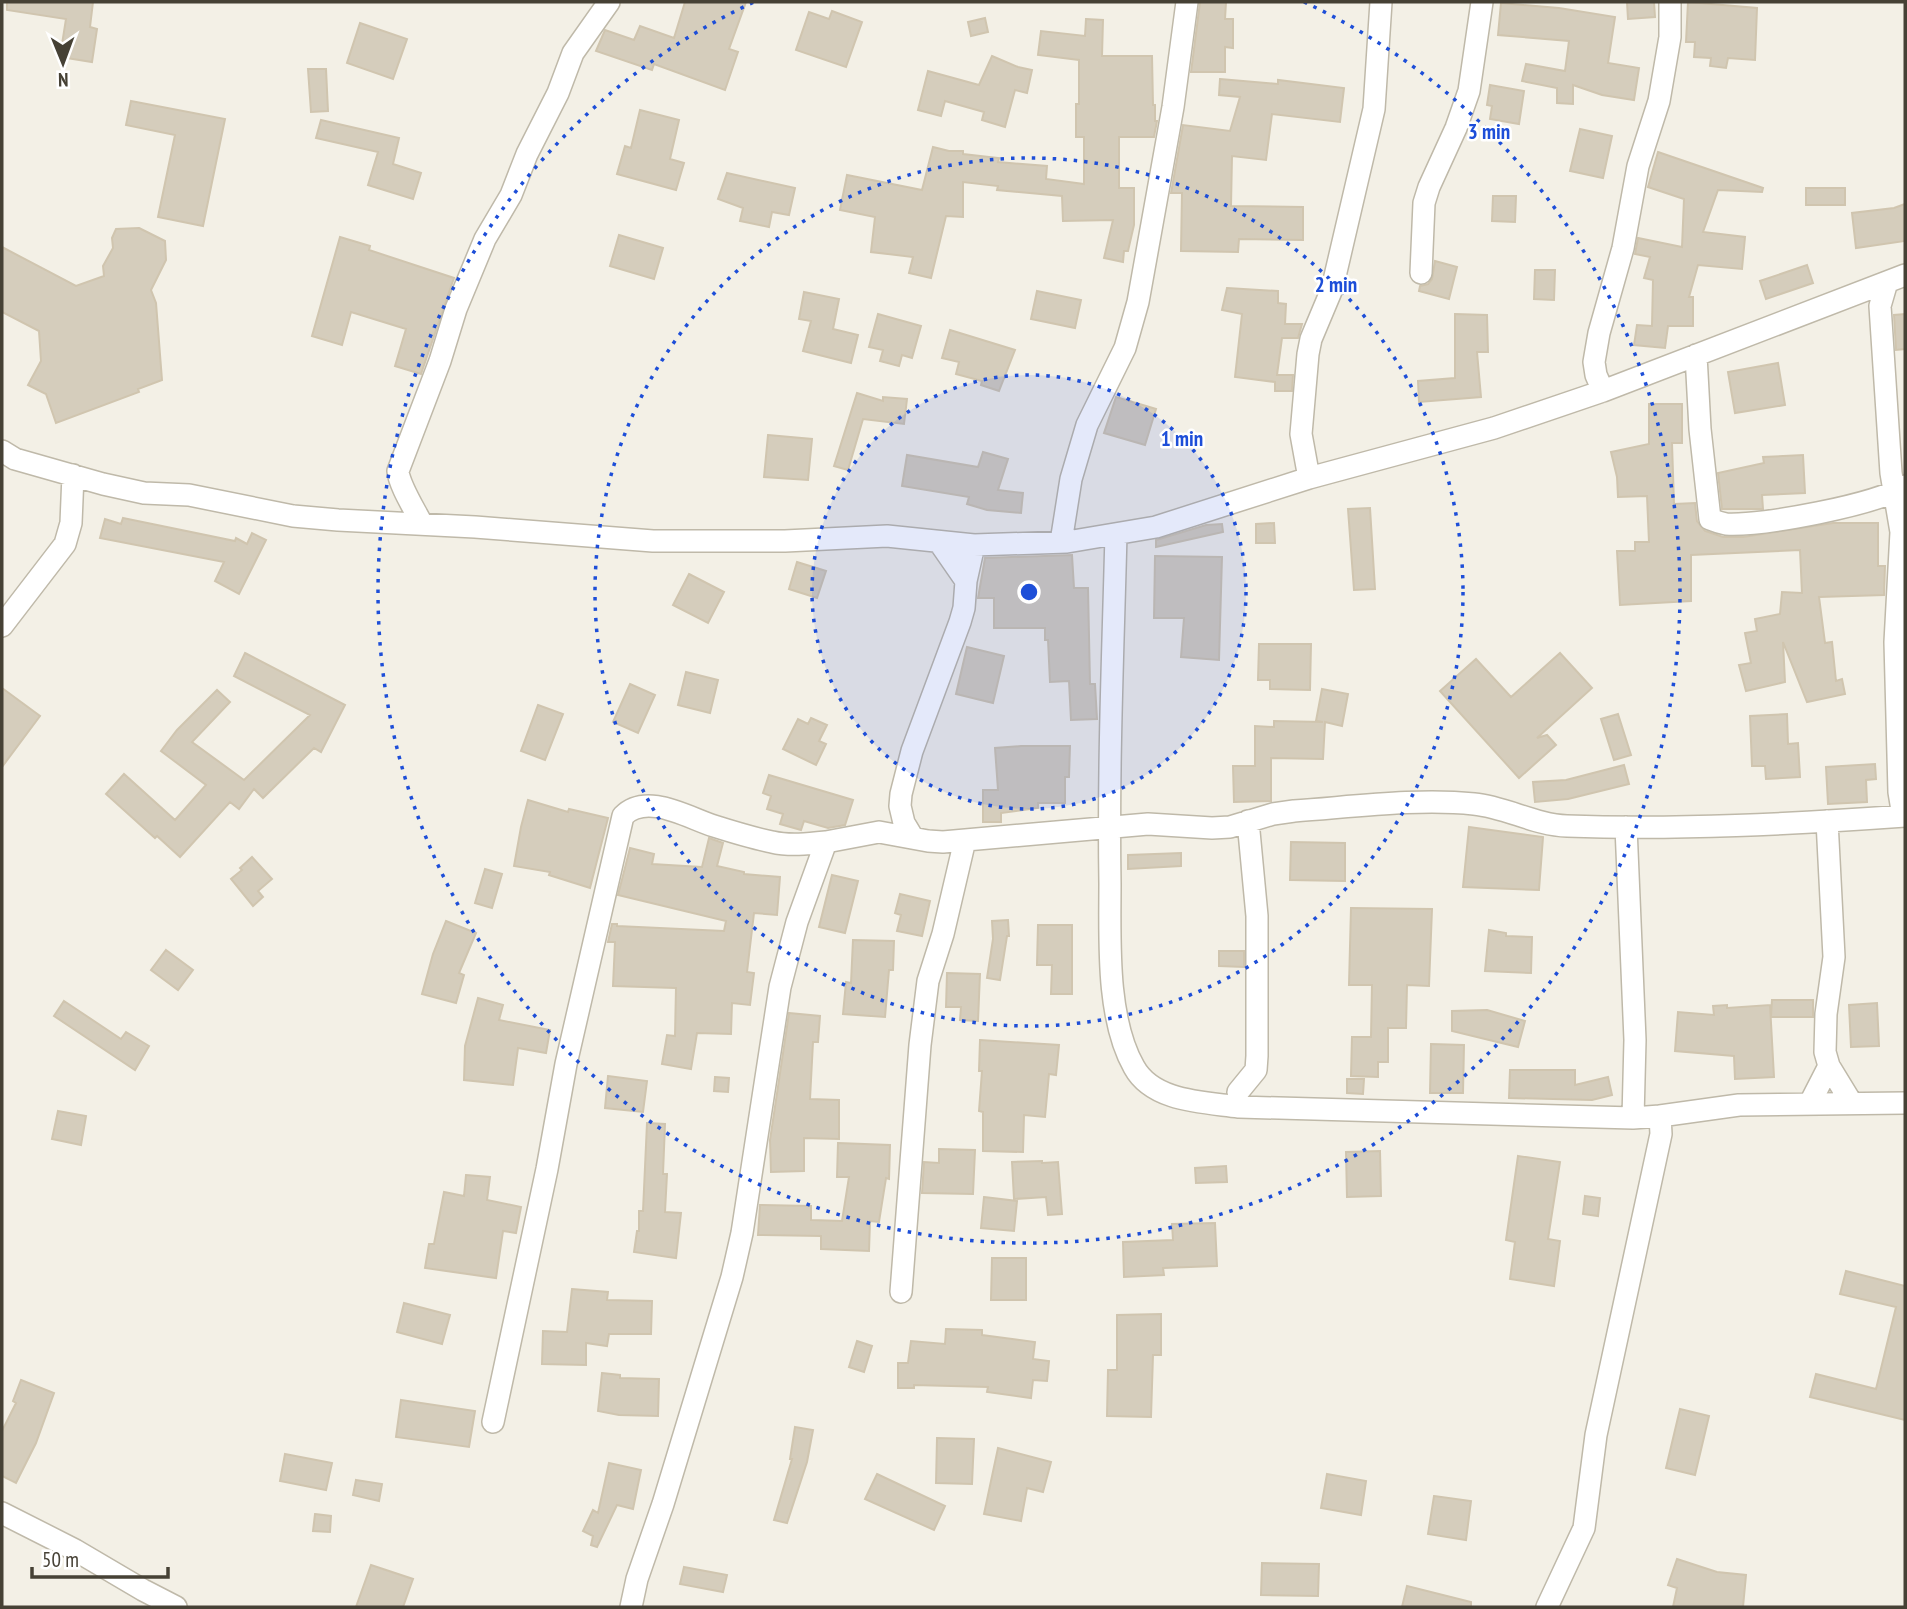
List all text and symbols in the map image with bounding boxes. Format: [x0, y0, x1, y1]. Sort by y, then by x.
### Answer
north arrow [28, 28, 98, 98]
text: N [58, 68, 69, 92]
text: 3 min [1468, 118, 1510, 145]
text: 2 min [1315, 271, 1357, 298]
text: 1 min [1161, 425, 1203, 452]
centre of rings [1017, 580, 1041, 604]
scale bar [32, 1536, 168, 1580]
text: 50 m [42, 1546, 79, 1573]

